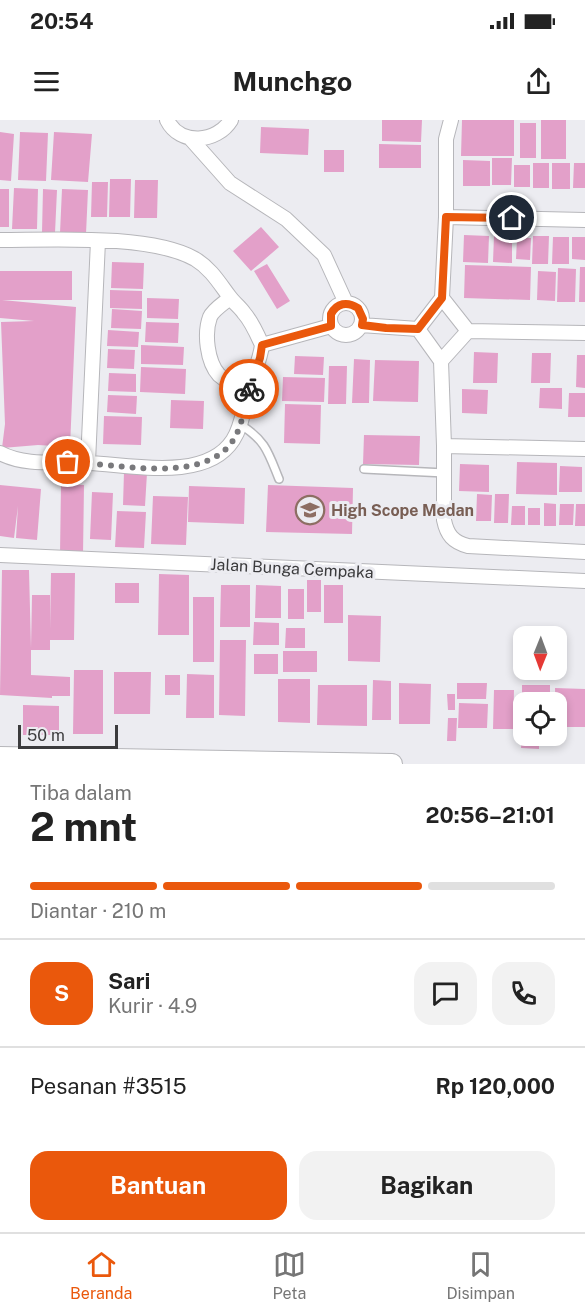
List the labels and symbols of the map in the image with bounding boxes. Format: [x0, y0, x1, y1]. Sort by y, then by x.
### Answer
pin [486, 192, 537, 243]
courier [219, 359, 279, 419]
pin [42, 436, 93, 487]
school or university icon: High Scope Medan [294, 494, 326, 526]
place label: High Scope Medan [331, 501, 474, 520]
street label: Jalan Bunga Cempaka [210, 555, 374, 582]
north arrow [513, 626, 567, 680]
scale bar [18, 722, 118, 750]

